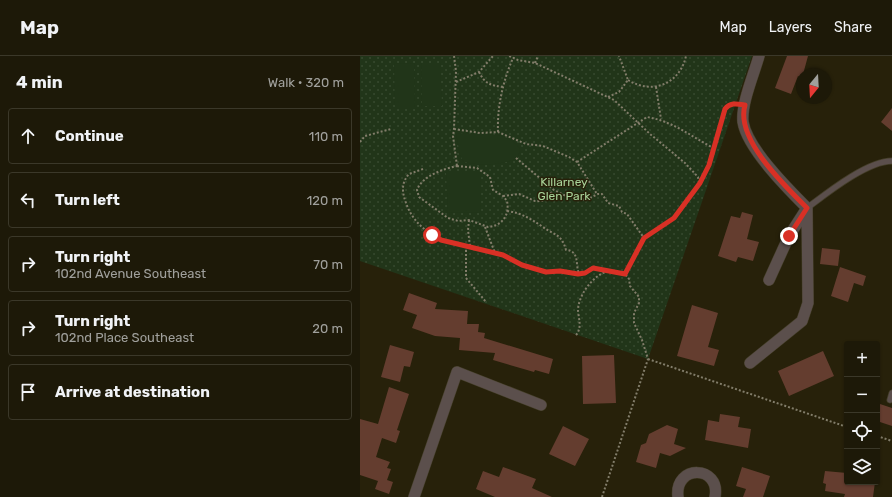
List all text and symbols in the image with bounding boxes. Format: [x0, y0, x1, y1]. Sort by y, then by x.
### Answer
text: Map [20, 16, 59, 39]
text: Map [720, 19, 747, 36]
text: Layers [769, 19, 812, 36]
text: Share [834, 19, 872, 36]
north arrow [796, 68, 832, 104]
text: 4 min [16, 72, 63, 92]
text: Walk · 320 m [268, 75, 344, 90]
icon: ahead [17, 125, 39, 147]
text: Continue [55, 127, 124, 145]
text: 110 m [309, 129, 343, 144]
park label: Killarney Glen Park [538, 175, 591, 203]
icon: left [17, 189, 39, 211]
text: Turn left [55, 191, 120, 209]
text: 120 m [307, 193, 343, 208]
route start [423, 226, 441, 244]
route end [780, 227, 798, 245]
text: Turn right [55, 248, 130, 266]
icon: right [17, 253, 39, 275]
text: 70 m [313, 257, 343, 272]
text: 102nd Avenue Southeast [55, 266, 206, 281]
text: Turn right [55, 312, 130, 330]
icon: right [17, 317, 39, 339]
text: 20 m [312, 321, 343, 336]
text: 102nd Place Southeast [55, 330, 194, 345]
map controls [844, 341, 880, 485]
button: + [844, 341, 880, 377]
button: − [844, 377, 880, 413]
icon: arrive [17, 381, 39, 403]
text: Arrive at destination [55, 383, 210, 401]
button: locate [844, 413, 880, 449]
button: layers [844, 449, 880, 485]

